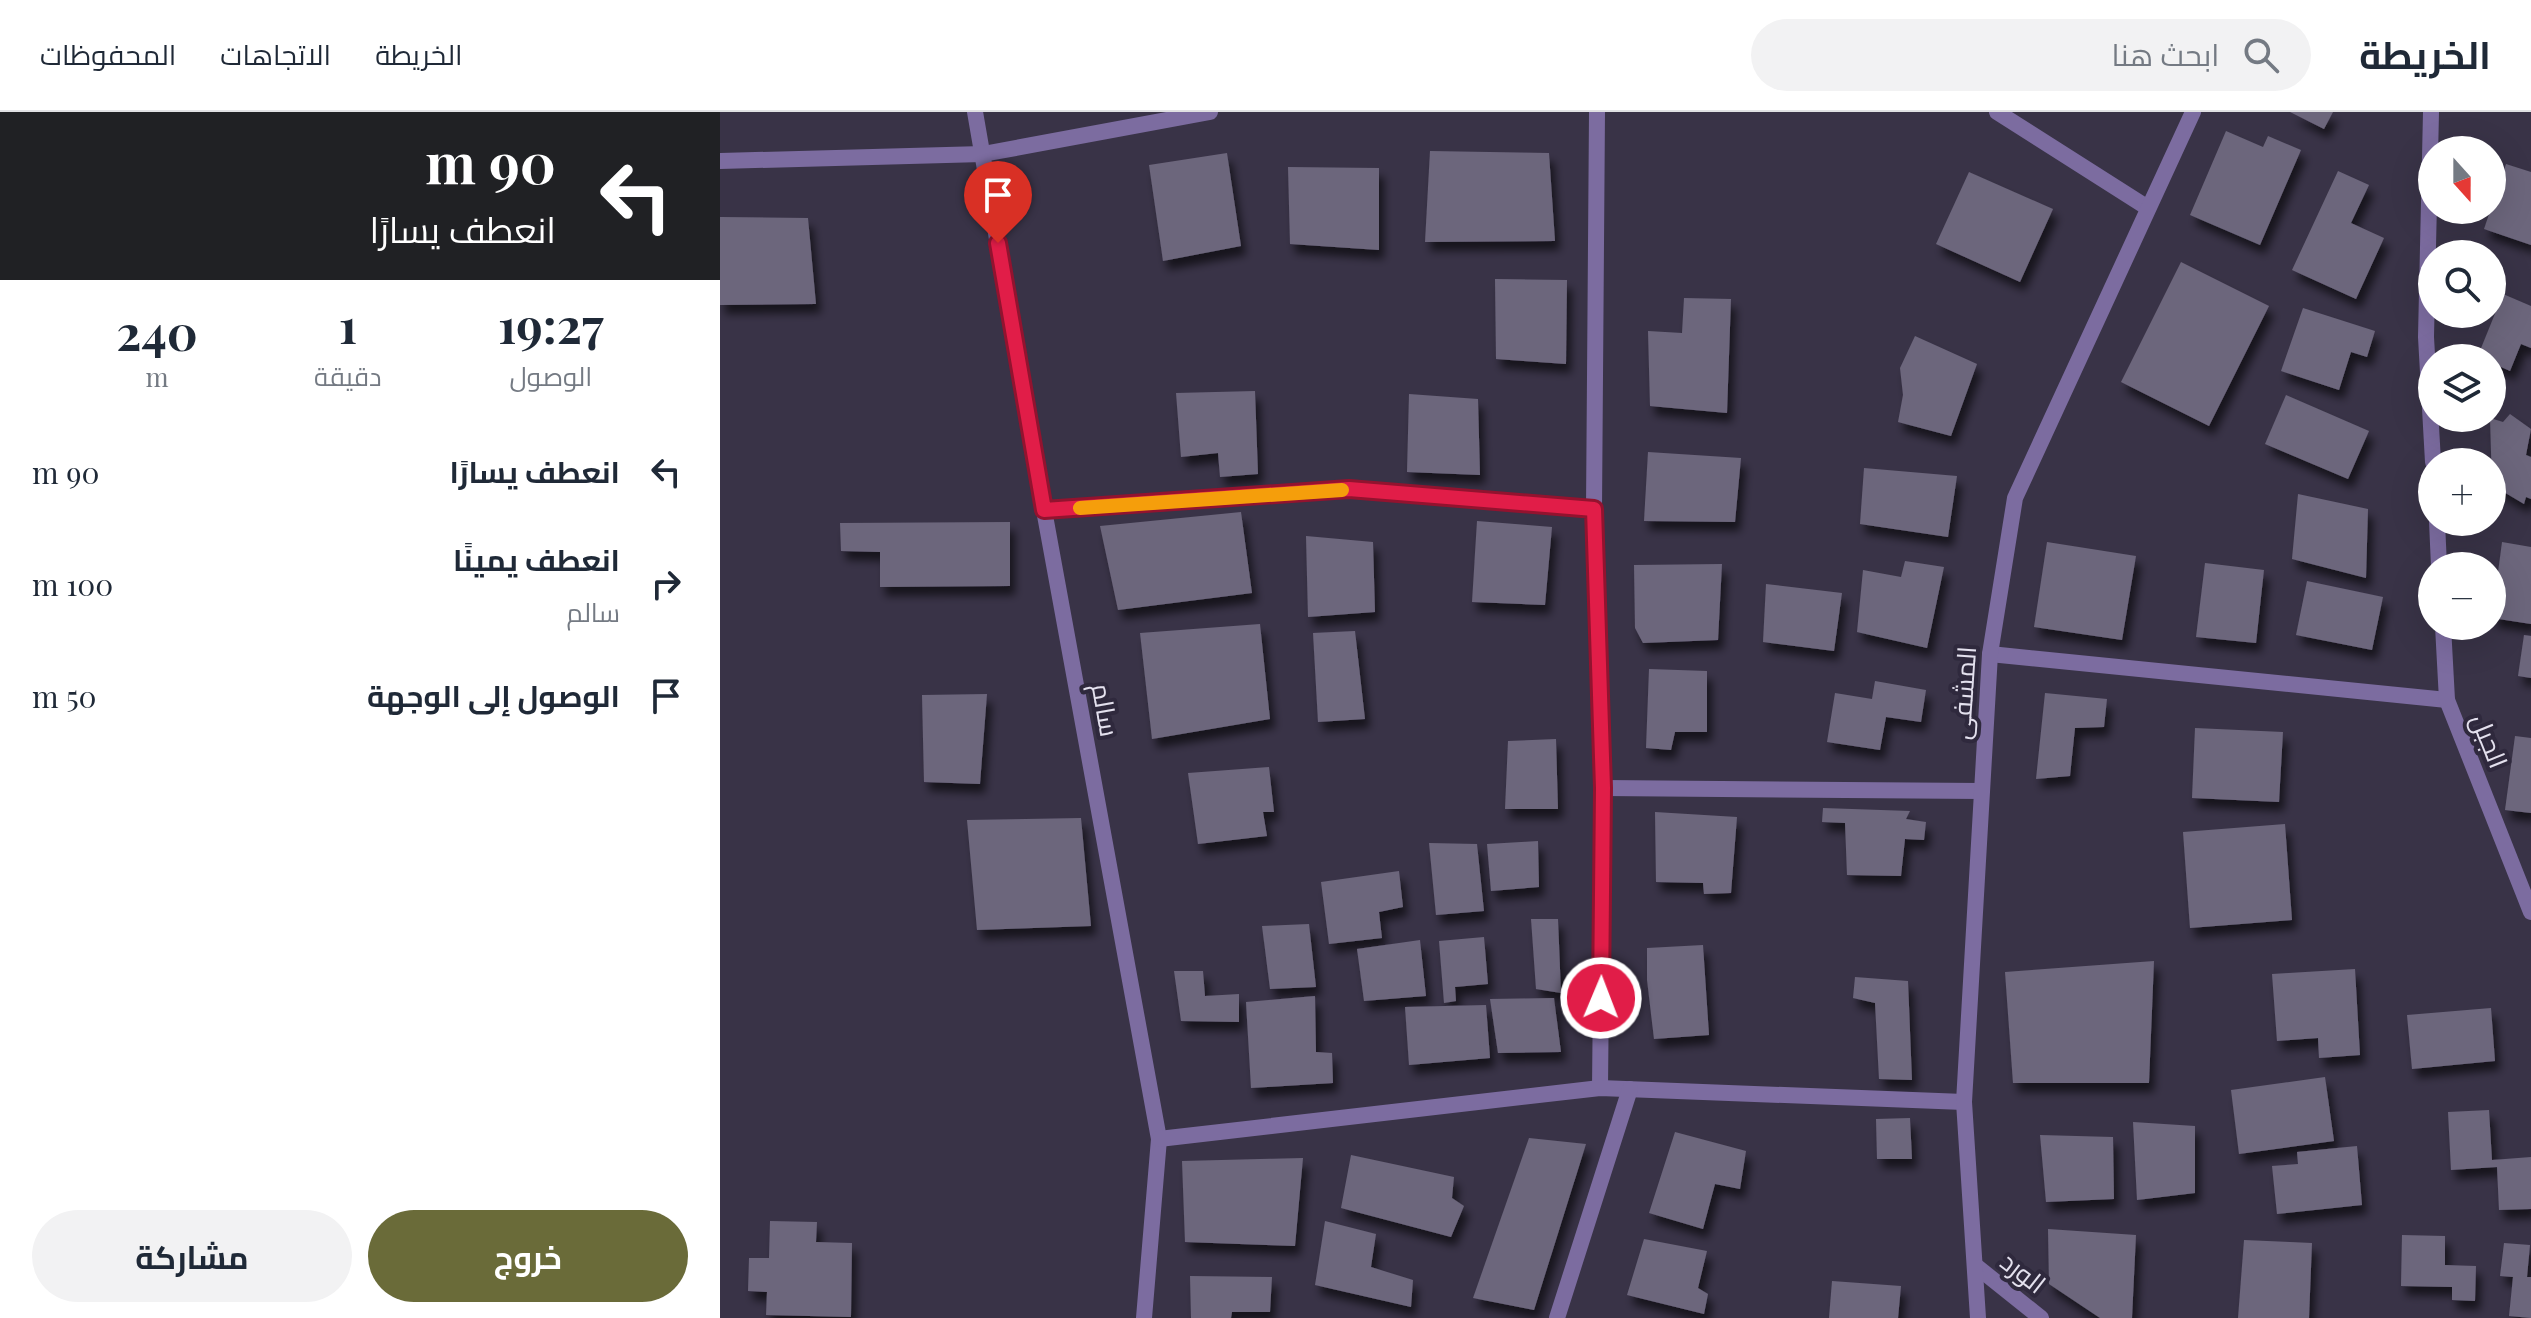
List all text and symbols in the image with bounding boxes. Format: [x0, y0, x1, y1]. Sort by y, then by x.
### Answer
search box [1751, 19, 2311, 91]
text: الخريطة [2359, 28, 2491, 79]
icon: search [2239, 33, 2283, 77]
text: ابحث هنا [2112, 34, 2219, 74]
text: المحفوظات [40, 35, 176, 72]
text: الاتجاهات [220, 35, 331, 72]
text: الخريطة [375, 35, 463, 72]
text: 90 m [425, 124, 556, 199]
north arrow [2418, 136, 2506, 224]
map controls [2418, 136, 2506, 640]
icon: left [584, 144, 688, 248]
pin [964, 161, 1032, 243]
icon: arrive [976, 173, 1020, 217]
text: انعطف يسارًا [370, 204, 556, 252]
button: search [2418, 240, 2506, 328]
text: 1 [339, 292, 357, 356]
text: 19:27 [498, 292, 604, 356]
text: 240 [116, 299, 198, 363]
button: layers [2418, 344, 2506, 432]
text: دقيقة [314, 358, 382, 393]
text: الوصول [509, 358, 592, 393]
text: m [145, 359, 169, 394]
button: + [2418, 448, 2506, 536]
icon: left [644, 450, 688, 494]
text: انعطف يسارًا [449, 451, 620, 491]
text: 90 m [32, 452, 99, 492]
text: انعطف يمينًا [453, 539, 620, 579]
button: − [2418, 552, 2506, 640]
icon: right [644, 562, 688, 606]
text: 100 m [32, 564, 113, 604]
text: سالم [567, 594, 620, 629]
street label: المشفى [1942, 645, 1983, 741]
icon: arrive [644, 674, 688, 718]
text: الوصول إلى الوجهة [367, 675, 620, 715]
text: 50 m [32, 676, 97, 716]
street label: سالم [1083, 680, 1128, 739]
street label: الجبل [2464, 708, 2517, 773]
position arrow [1559, 956, 1643, 1040]
button: مشاركة [32, 1210, 352, 1302]
button: خروج [368, 1210, 688, 1302]
street label: الورد [1994, 1243, 2054, 1301]

